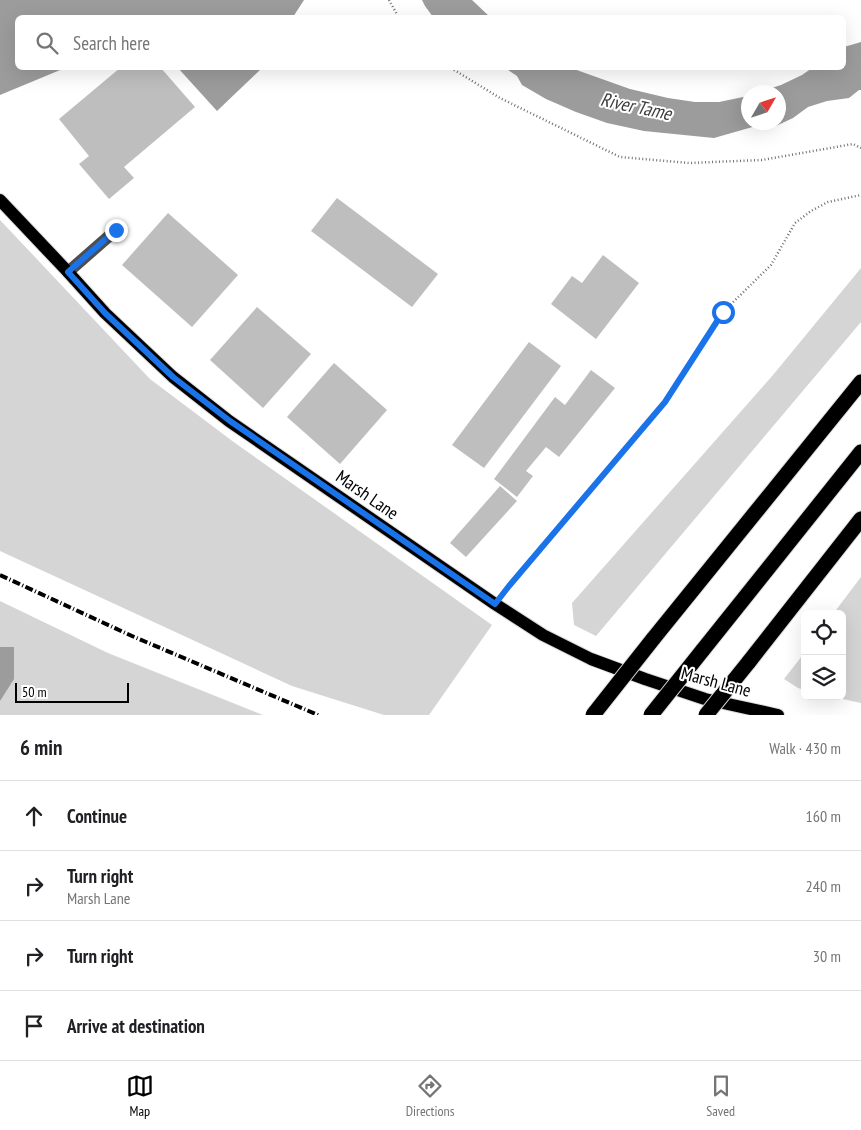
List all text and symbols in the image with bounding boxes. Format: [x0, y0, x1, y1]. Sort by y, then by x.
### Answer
search box [15, 15, 846, 70]
icon: search [33, 29, 61, 57]
text: Search here [73, 31, 150, 55]
north arrow [741, 85, 786, 130]
water label: River Tame [598, 87, 675, 125]
route end [105, 219, 128, 242]
route start [712, 301, 735, 324]
street label: Marsh Lane [332, 465, 403, 524]
map controls [801, 610, 846, 700]
button: locate [801, 610, 846, 655]
button: layers [801, 655, 846, 700]
street label: Marsh Lane [679, 661, 753, 702]
scale bar [15, 680, 129, 703]
text: 50 m [22, 683, 47, 701]
text: 6 min [20, 734, 62, 761]
text: Walk · 430 m [769, 738, 841, 758]
icon: ahead [20, 802, 48, 830]
text: Continue [67, 804, 127, 828]
text: 160 m [806, 806, 841, 826]
text: Turn right [67, 864, 133, 888]
icon: right [20, 872, 48, 900]
text: 240 m [806, 876, 841, 896]
text: Marsh Lane [67, 888, 130, 908]
icon: right [20, 942, 48, 970]
text: Turn right [67, 944, 133, 968]
text: 30 m [813, 946, 841, 966]
icon: arrive [20, 1012, 48, 1040]
text: Arrive at destination [67, 1014, 205, 1038]
tab: Map [126, 1072, 154, 1120]
tab: Directions [406, 1072, 454, 1120]
tab: Saved [706, 1072, 735, 1120]

